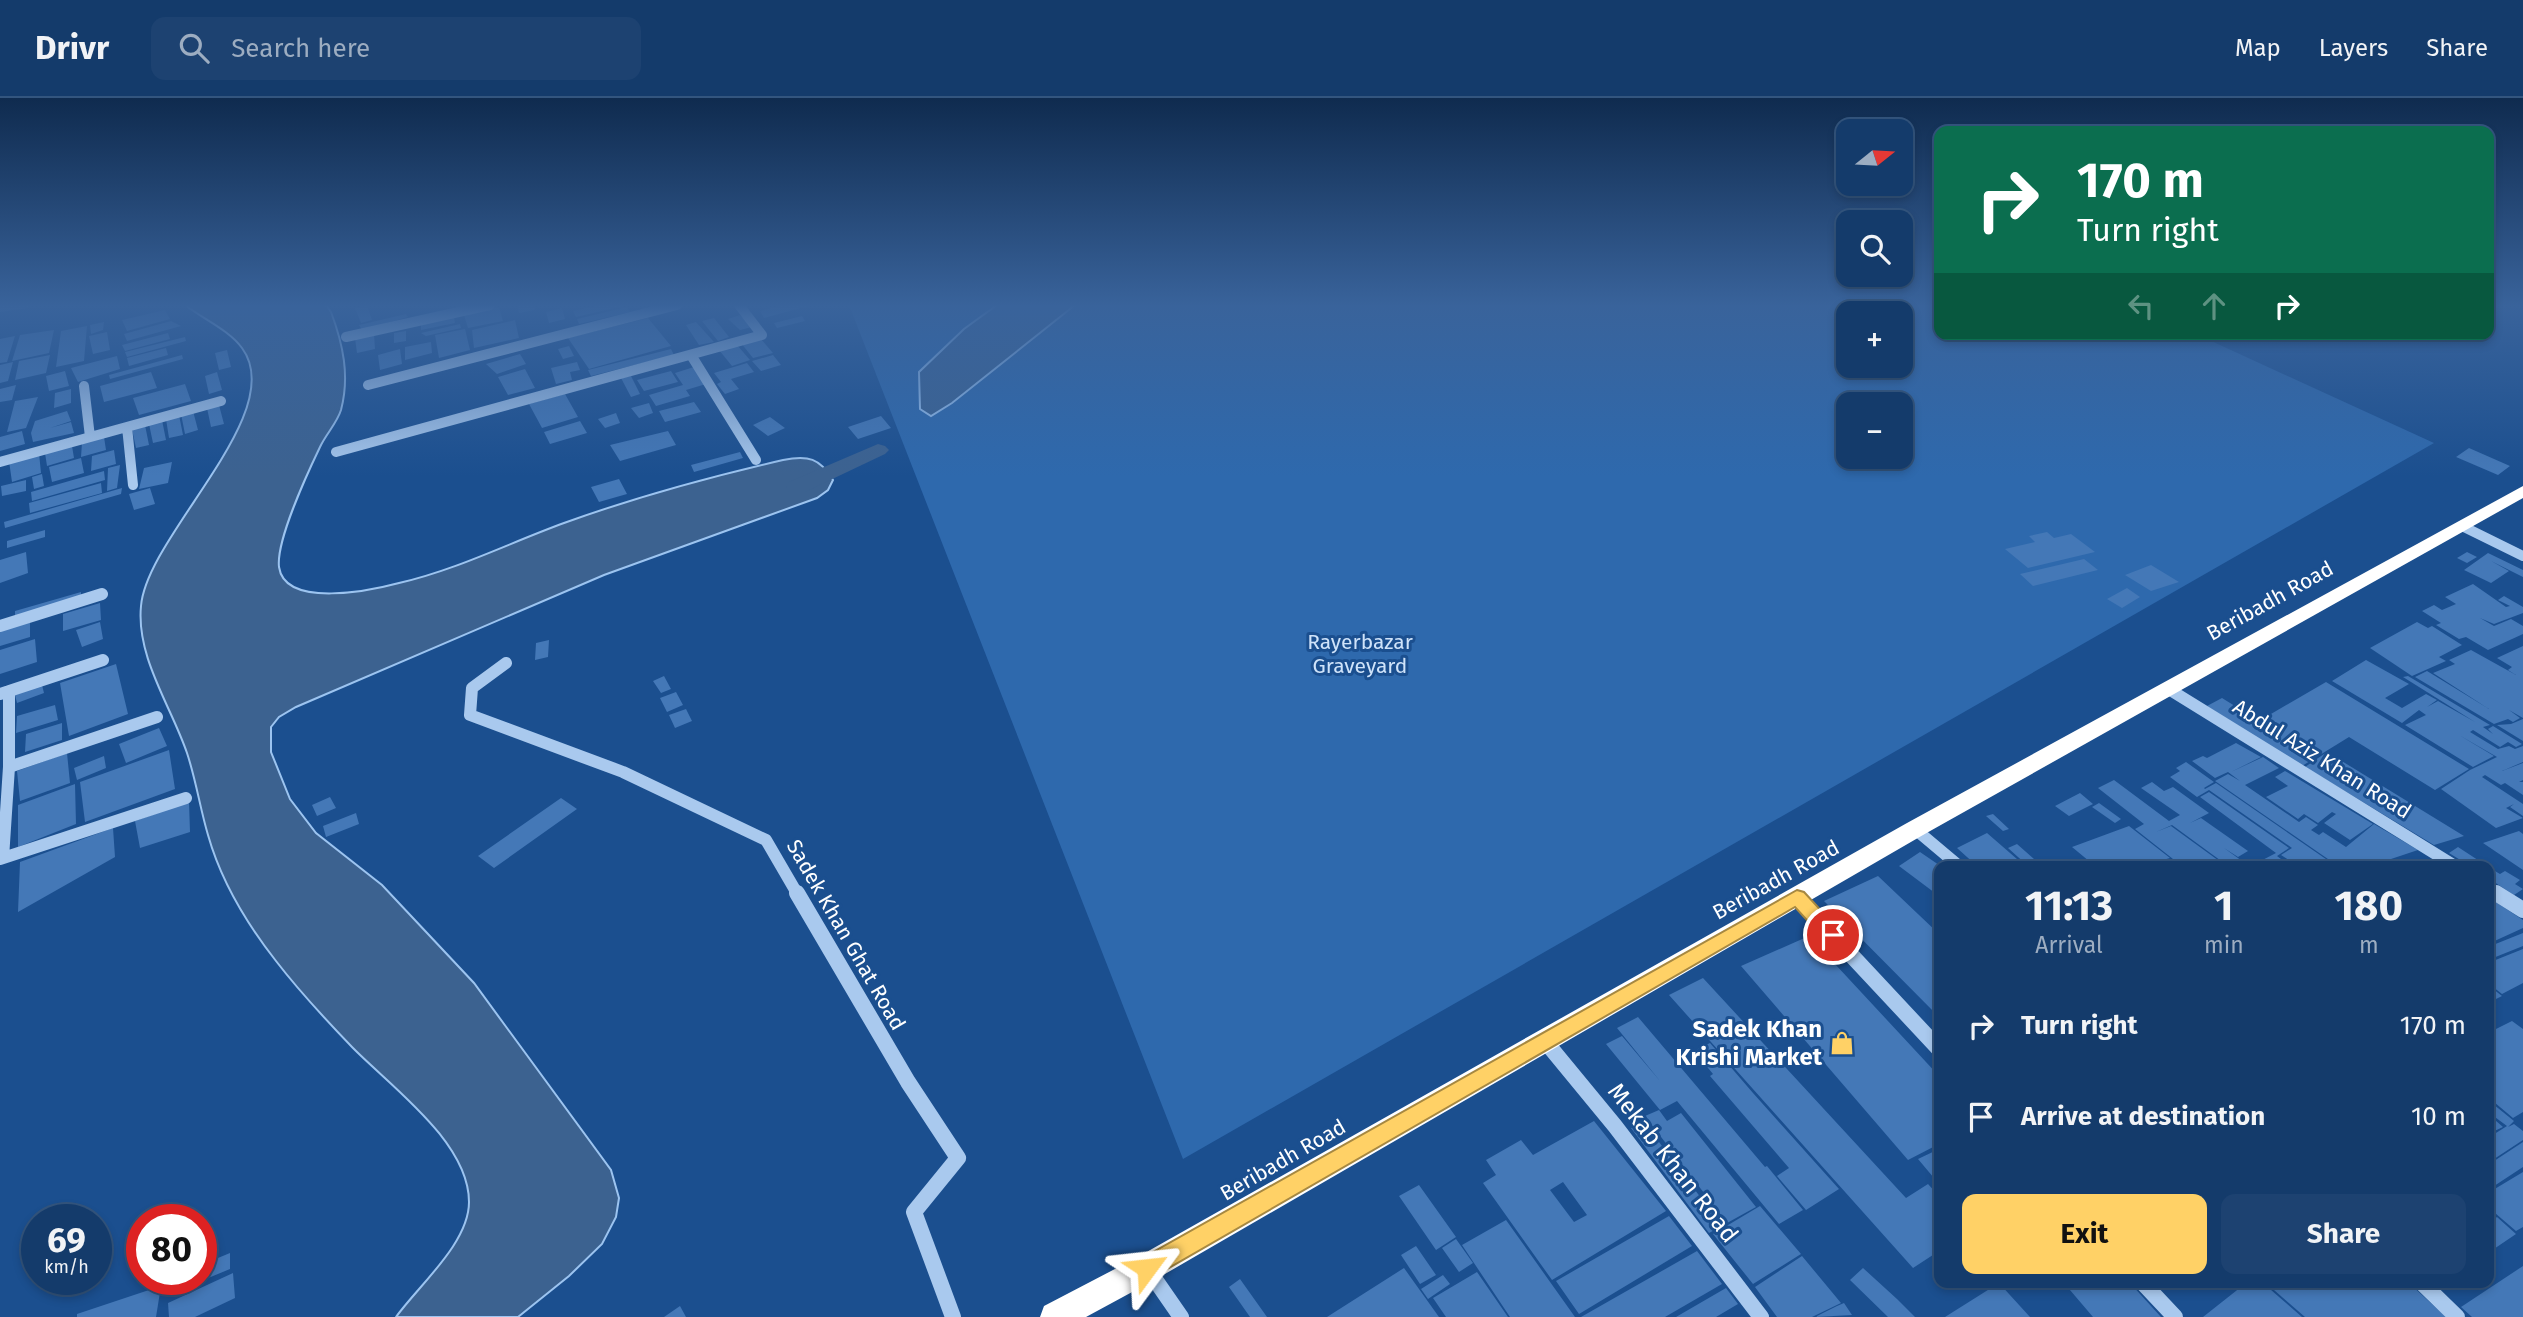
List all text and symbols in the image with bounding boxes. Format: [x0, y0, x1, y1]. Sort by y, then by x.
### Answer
search box [151, 17, 641, 80]
text: Drivr [35, 28, 109, 68]
icon: search [175, 29, 213, 67]
text: Search here [231, 33, 370, 64]
text: Map [2235, 34, 2281, 62]
text: Layers [2319, 34, 2388, 62]
text: Share [2426, 34, 2488, 62]
north arrow [1836, 119, 1913, 196]
map controls [1836, 119, 1913, 469]
text: 170 m [2077, 151, 2204, 210]
icon: right [1962, 154, 2053, 245]
button: search [1836, 210, 1913, 287]
text: Turn right [2077, 211, 2219, 249]
icon: left [2122, 287, 2160, 325]
icon: ahead [2195, 287, 2233, 325]
icon: right [2268, 287, 2306, 325]
button: + [1836, 301, 1913, 378]
button: − [1836, 392, 1913, 469]
street label: Beribadh Road [2202, 556, 2338, 646]
park label: Rayerbazar Graveyard [1307, 629, 1413, 679]
street label: Abdul Aziz Khan Road [2228, 694, 2416, 824]
street label: Sadek Khan Ghat Road [781, 835, 911, 1035]
street label: Beribadh Road [1708, 835, 1844, 925]
text: 11:13 [2025, 881, 2113, 931]
text: 1 [2214, 881, 2234, 931]
text: 180 [2335, 881, 2403, 931]
pin [1803, 905, 1863, 965]
icon: arrive [1814, 916, 1852, 954]
text: Arrival [2035, 931, 2103, 959]
text: min [2204, 931, 2244, 959]
text: m [2359, 931, 2379, 959]
icon: right [1962, 1007, 2000, 1045]
text: Turn right [2021, 1010, 2138, 1041]
text: 170 m [2400, 1010, 2466, 1041]
place label: Sadek Khan Krishi Market [1675, 1015, 1823, 1071]
shop icon: Sadek Khan Krishi Market [1828, 1029, 1856, 1057]
street label: Mekab Khan Road [1602, 1078, 1744, 1248]
icon: arrive [1962, 1098, 2000, 1136]
text: Arrive at destination [2021, 1101, 2265, 1132]
text: 10 m [2411, 1101, 2466, 1132]
street label: Beribadh Road [1216, 1114, 1350, 1206]
button: Exit [1962, 1194, 2207, 1274]
button: Share [2221, 1194, 2466, 1274]
speed limit sign: 80 [126, 1204, 217, 1295]
text: 69 [47, 1219, 86, 1261]
position arrow [1110, 1231, 1184, 1305]
text: km/h [44, 1256, 89, 1278]

